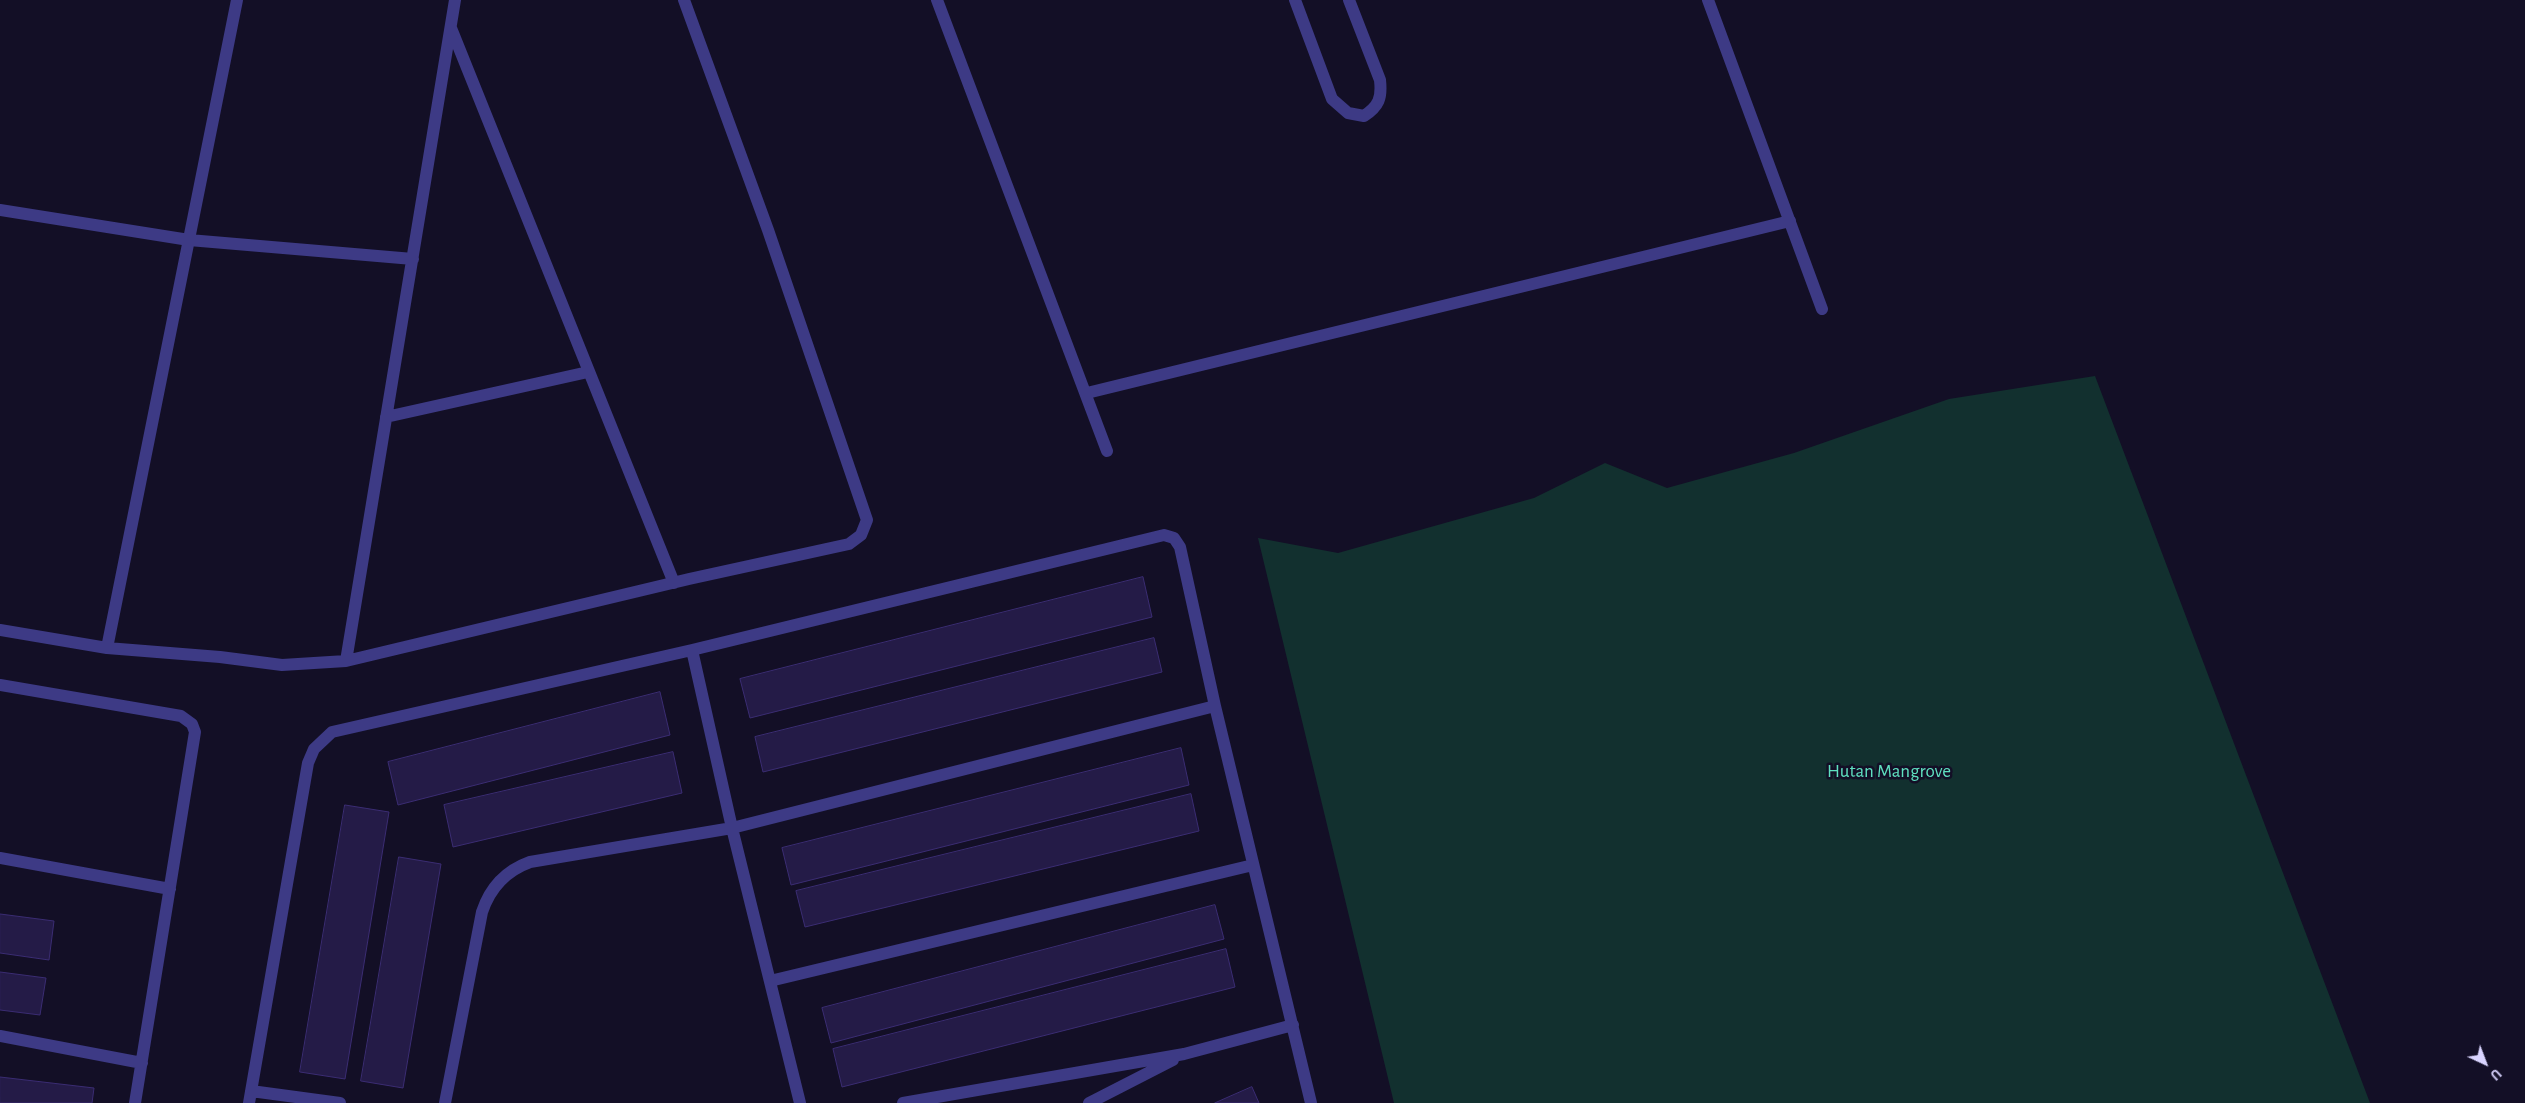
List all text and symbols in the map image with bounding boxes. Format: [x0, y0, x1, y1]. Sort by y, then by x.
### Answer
park label: Hutan Mangrove [1827, 760, 1951, 782]
north arrow [2460, 1038, 2510, 1088]
text: U [2487, 1066, 2503, 1082]

